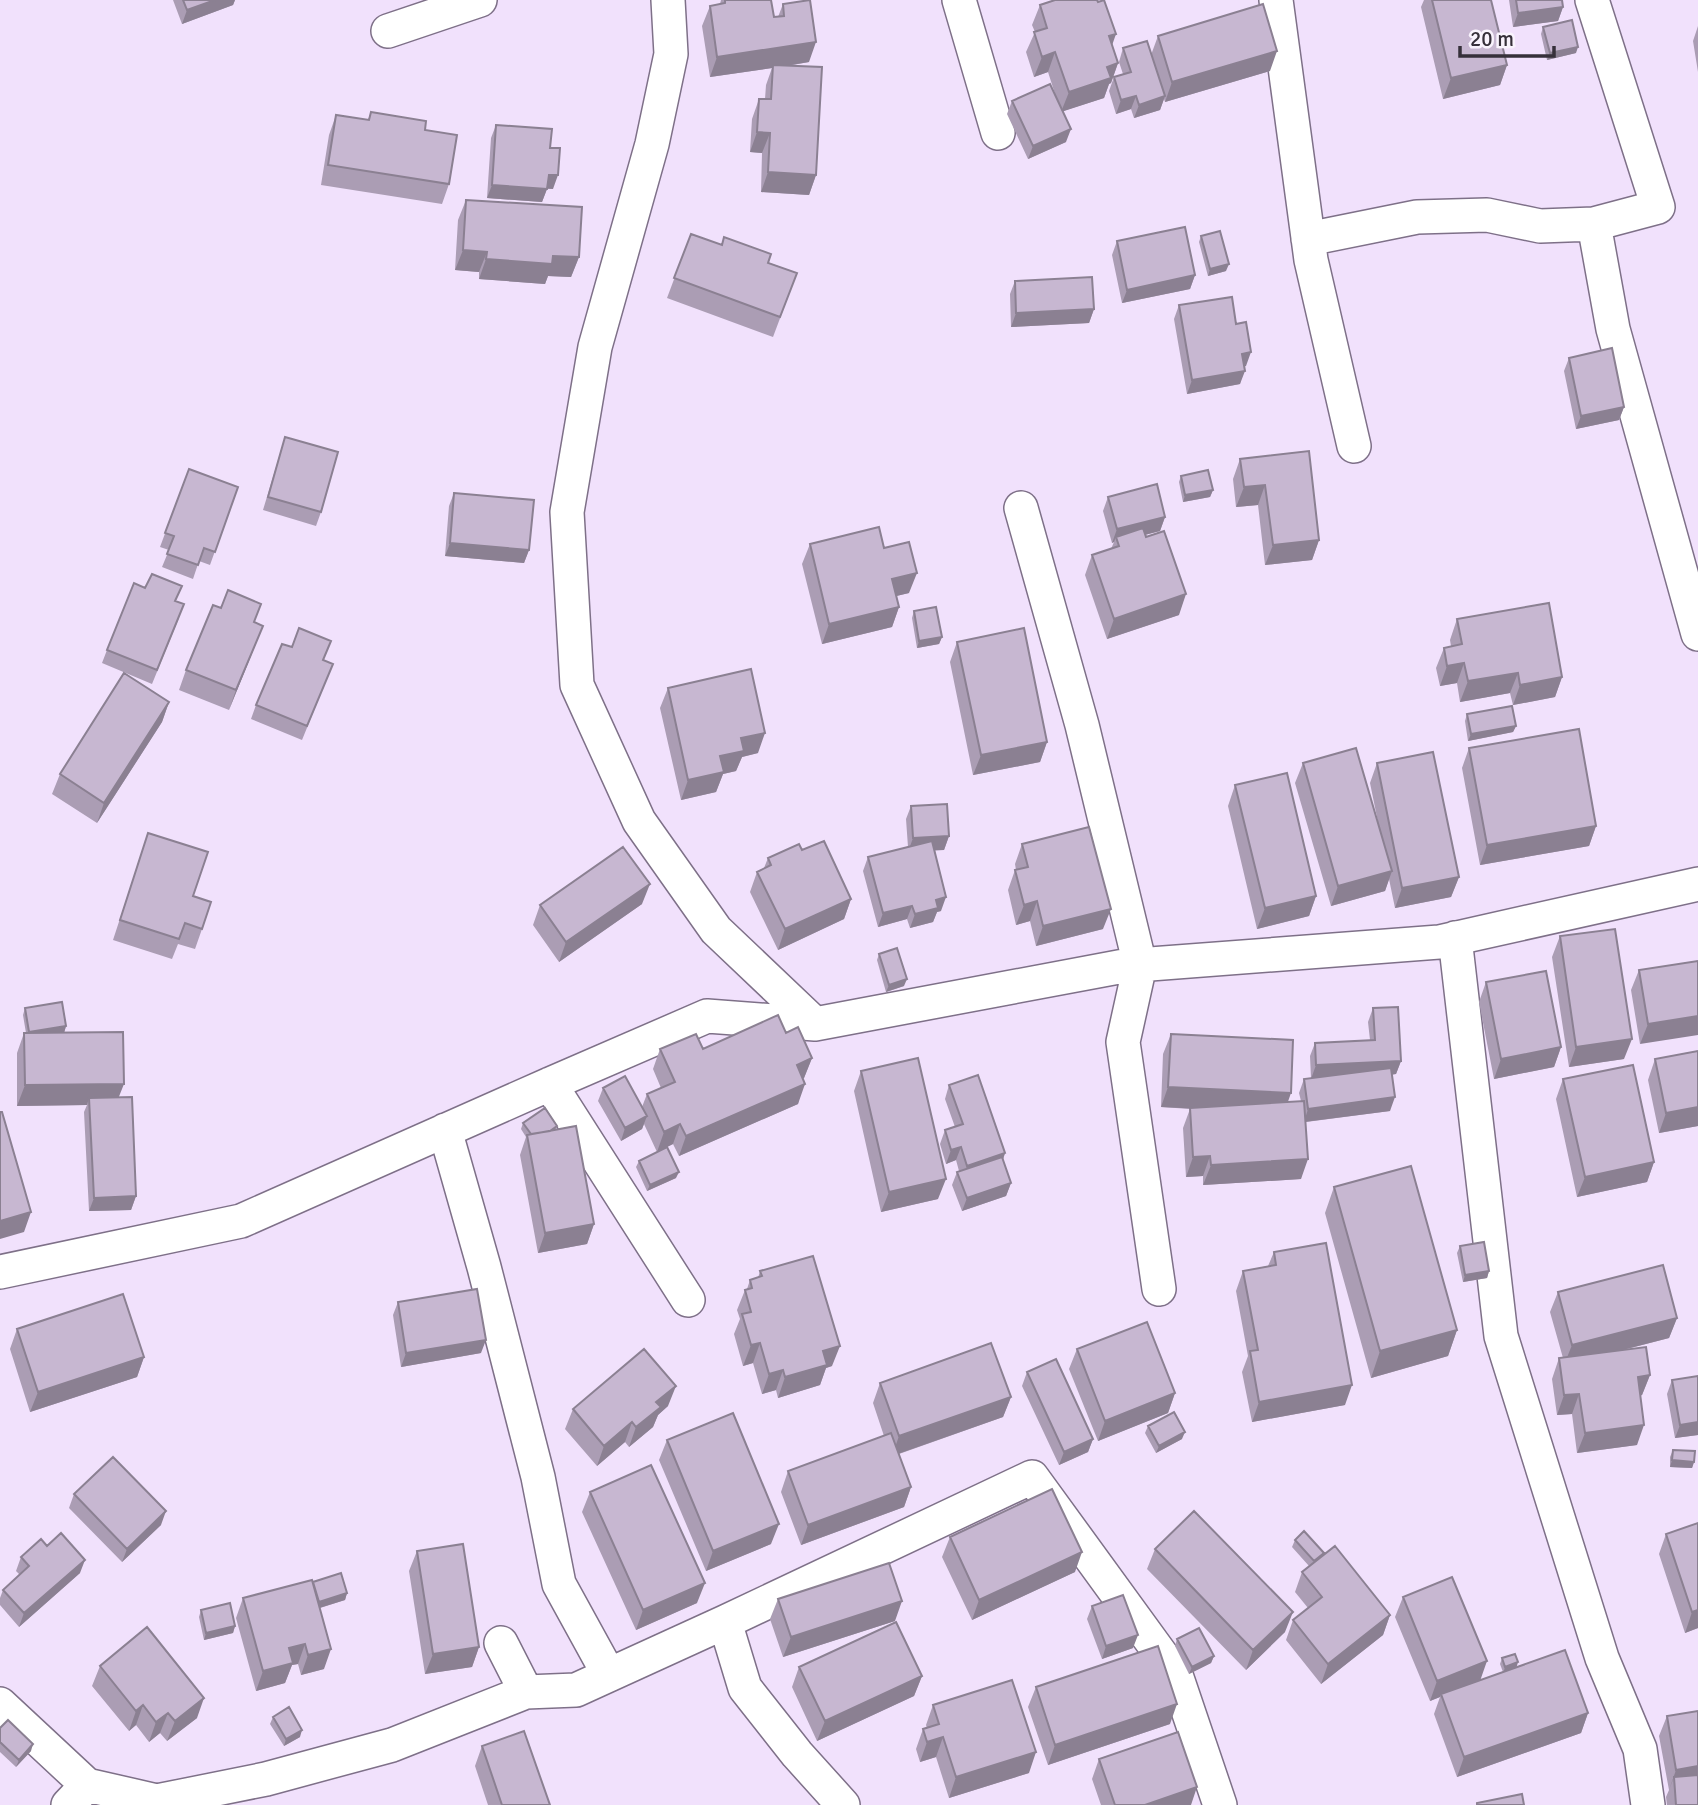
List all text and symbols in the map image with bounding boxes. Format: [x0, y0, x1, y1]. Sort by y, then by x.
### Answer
scale bar [1460, 14, 1554, 58]
text: 20 m [1470, 26, 1514, 52]

